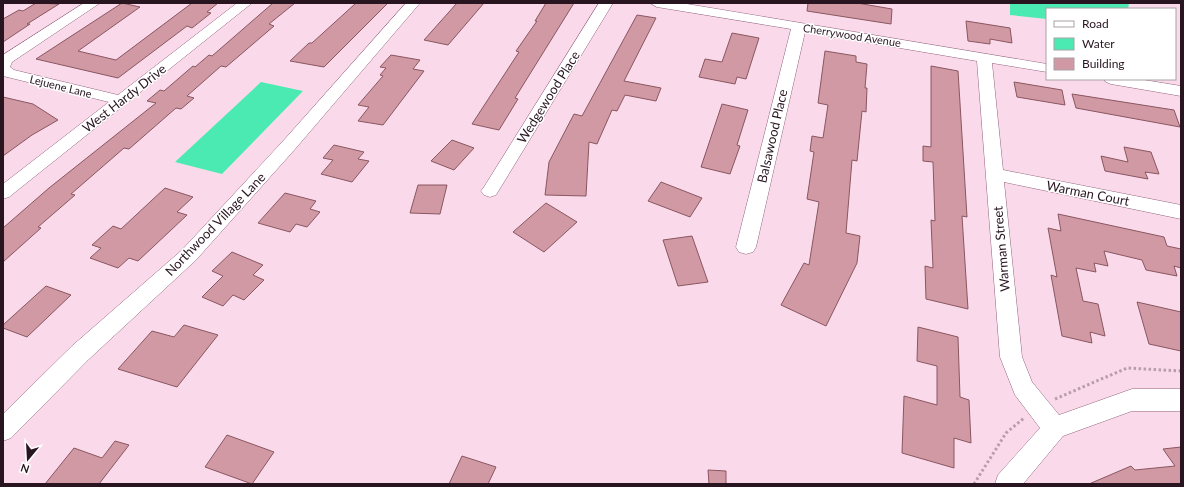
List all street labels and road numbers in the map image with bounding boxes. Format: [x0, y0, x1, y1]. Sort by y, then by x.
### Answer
street label: Cherrywood Avenue [802, 21, 902, 49]
street label: Wedgewood Place [513, 48, 583, 146]
street label: West Hardy Drive [79, 60, 169, 136]
street label: Lejuene Lane [29, 72, 94, 100]
street label: Balsawood Place [753, 87, 791, 184]
street label: Northwood Village Lane [162, 169, 269, 279]
street label: Warman Court [1045, 177, 1131, 209]
street label: Warman Street [989, 205, 1013, 292]

